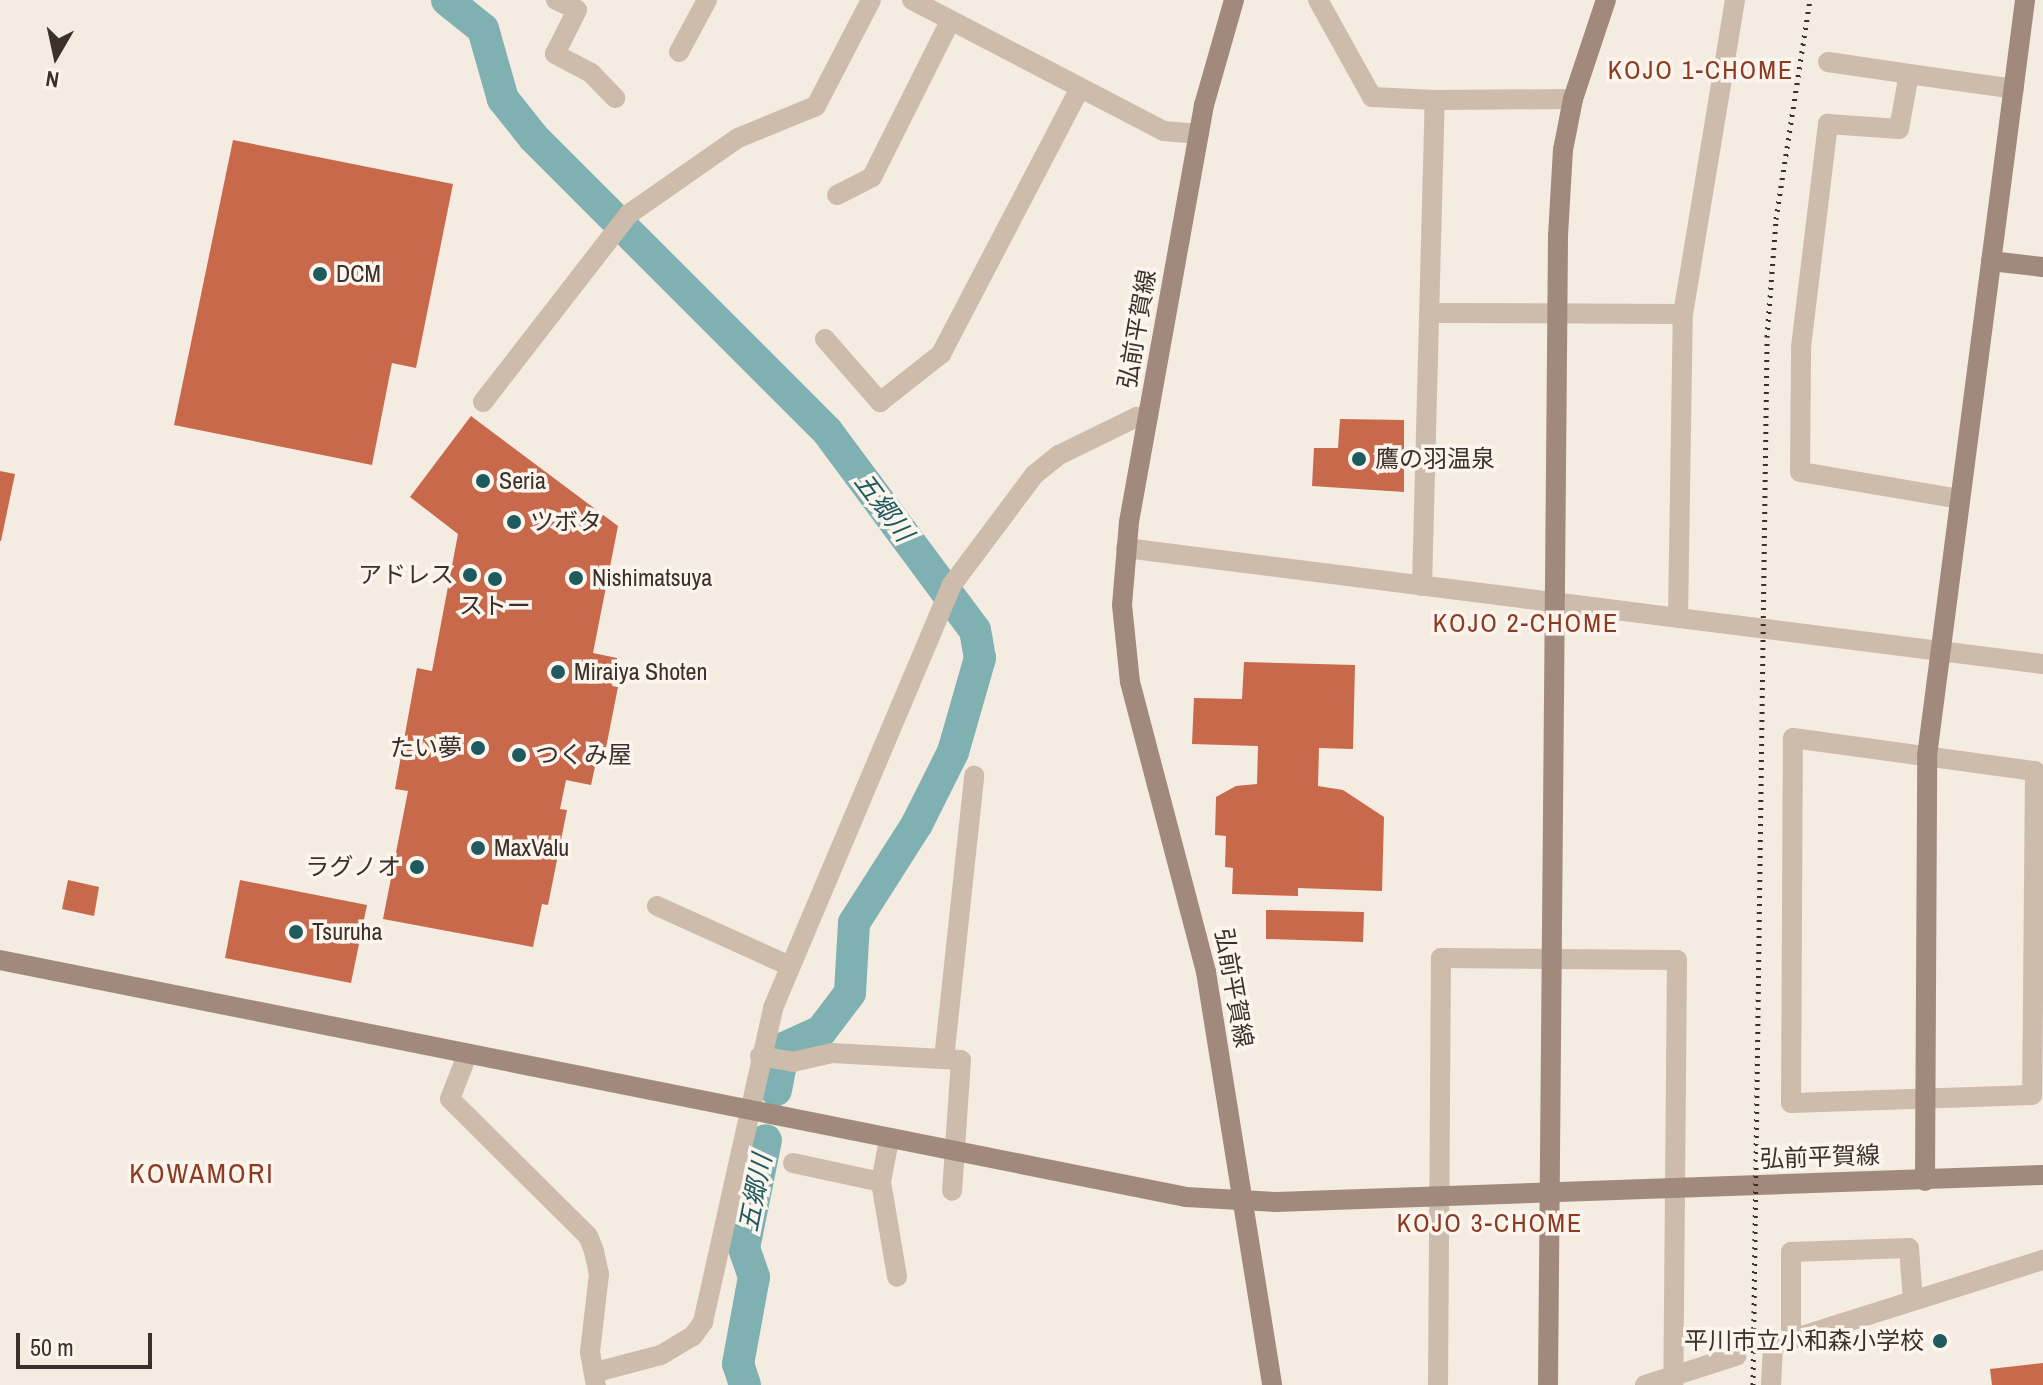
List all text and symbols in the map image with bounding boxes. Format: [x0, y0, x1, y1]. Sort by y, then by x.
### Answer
north arrow [16, 16, 96, 96]
district label: KOJO 1-CHOME [1608, 54, 1794, 86]
text: N [43, 64, 61, 96]
place label: DCM [336, 260, 381, 288]
marker: DCM [311, 265, 329, 283]
street label: 弘前平賀線 [1112, 267, 1162, 391]
place label: 鷹の羽温泉 [1375, 445, 1495, 473]
marker: 鷹の羽温泉 [1350, 450, 1368, 468]
water label: 五郷川 [848, 466, 920, 548]
place label: Seria [499, 467, 546, 495]
marker: Seria [474, 472, 492, 490]
place label: ツボタ [530, 508, 602, 536]
marker: ツボタ [505, 513, 523, 531]
place label: アドレス [358, 561, 454, 589]
place label: Nishimatsuya [592, 564, 712, 592]
marker: アドレス [461, 566, 479, 584]
marker: Nishimatsuya [567, 569, 585, 587]
marker: ストー [486, 570, 504, 588]
place label: ストー [459, 592, 531, 620]
district label: KOJO 2-CHOME [1433, 607, 1619, 639]
place label: Miraiya Shoten [574, 658, 707, 686]
marker: Miraiya Shoten [549, 663, 567, 681]
place label: たい夢 [390, 734, 462, 762]
marker: たい夢 [469, 739, 487, 757]
place label: つくみ屋 [535, 741, 631, 769]
marker: つくみ屋 [510, 746, 528, 764]
place label: MaxValu [494, 834, 569, 862]
marker: MaxValu [469, 839, 487, 857]
place label: ラグノオ [305, 853, 401, 881]
marker: ラグノオ [408, 858, 426, 876]
place label: Tsuruha [312, 918, 383, 946]
marker: Tsuruha [287, 923, 305, 941]
street label: 弘前平賀線 [1209, 926, 1259, 1050]
street label: 弘前平賀線 [1760, 1141, 1880, 1173]
water label: 五郷川 [732, 1152, 778, 1234]
district label: KOWAMORI [129, 1156, 275, 1190]
district label: KOJO 3-CHOME [1397, 1207, 1583, 1239]
scale bar [20, 1317, 156, 1367]
place label: 平川市立小和森小学校 [1684, 1327, 1924, 1355]
text: 50 m [30, 1331, 74, 1363]
marker: 平川市立小和森小学校 [1931, 1332, 1949, 1350]

